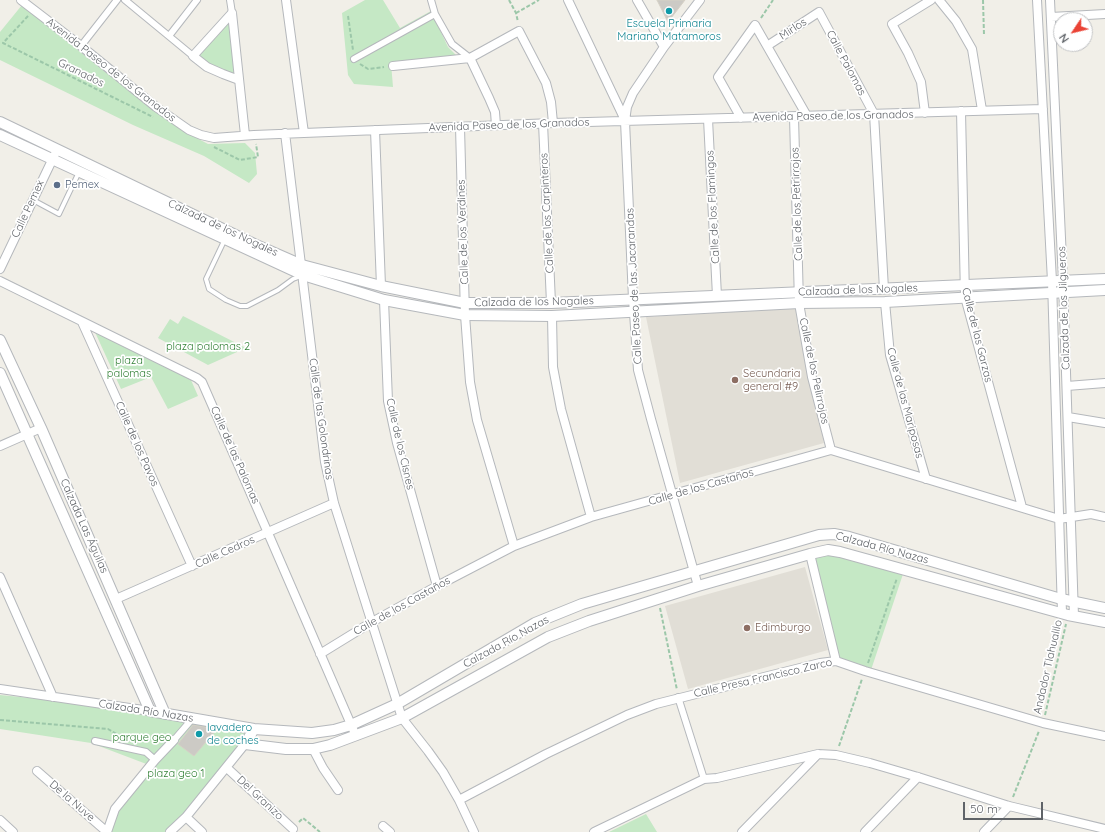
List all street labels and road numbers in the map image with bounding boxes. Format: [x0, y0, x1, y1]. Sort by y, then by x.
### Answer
street label: Avenida Paseo de los Granados [43, 15, 179, 125]
street label: Mirlos [777, 15, 809, 43]
street label: Calle Palomas [823, 28, 869, 98]
street label: Granados [56, 56, 106, 90]
street label: Avenida Paseo de los Granados [752, 108, 914, 124]
street label: Avenida Paseo de los Granados [428, 116, 590, 134]
street label: Calle de los Petrirrojos [788, 147, 806, 261]
street label: Calle de los Flamingos [703, 150, 723, 264]
street label: Calle de los Carpinteros [537, 153, 557, 273]
street label: Calle Pemex [9, 178, 47, 240]
street label: Calle de los Verdines [455, 179, 471, 285]
street label: Calzada de los Nogales [166, 197, 280, 259]
street label: Calle Paseo de las Jacarandas [623, 208, 645, 364]
street label: Calzada de los Jilgueros [1055, 246, 1073, 370]
street label: Calzada de los Nogales [798, 281, 918, 299]
street label: Calle de las Garzas [959, 286, 995, 384]
street label: Calzada de los Nogales [474, 294, 594, 310]
street label: Calle de los Pelirrojos [796, 317, 832, 425]
street label: Calle de las Mariposas [884, 346, 926, 460]
street label: Calle de las Golondrinas [306, 357, 336, 481]
street label: Calle de los Cisnes [383, 397, 417, 491]
street label: Calle de los Pavos [112, 399, 162, 489]
street label: Calle de las Palomas [208, 404, 262, 506]
street label: Calle de los Castaños [647, 466, 755, 508]
street label: Calzada Las Águilas [57, 477, 111, 575]
street label: Calzada Río Nazas [834, 529, 930, 567]
street label: Calle Cedros [193, 533, 257, 571]
street label: Calle de los Castaños [351, 574, 453, 638]
street label: Calzada Río Nazas [461, 613, 551, 671]
street label: Andador Tlahualilo [1031, 619, 1065, 715]
street label: Calle Presa Francisco Zarco [693, 656, 833, 700]
street label: Calzada Río Nazas [98, 697, 194, 725]
street label: Del Granizo [234, 773, 286, 823]
street label: De la Nuve [47, 778, 97, 824]

